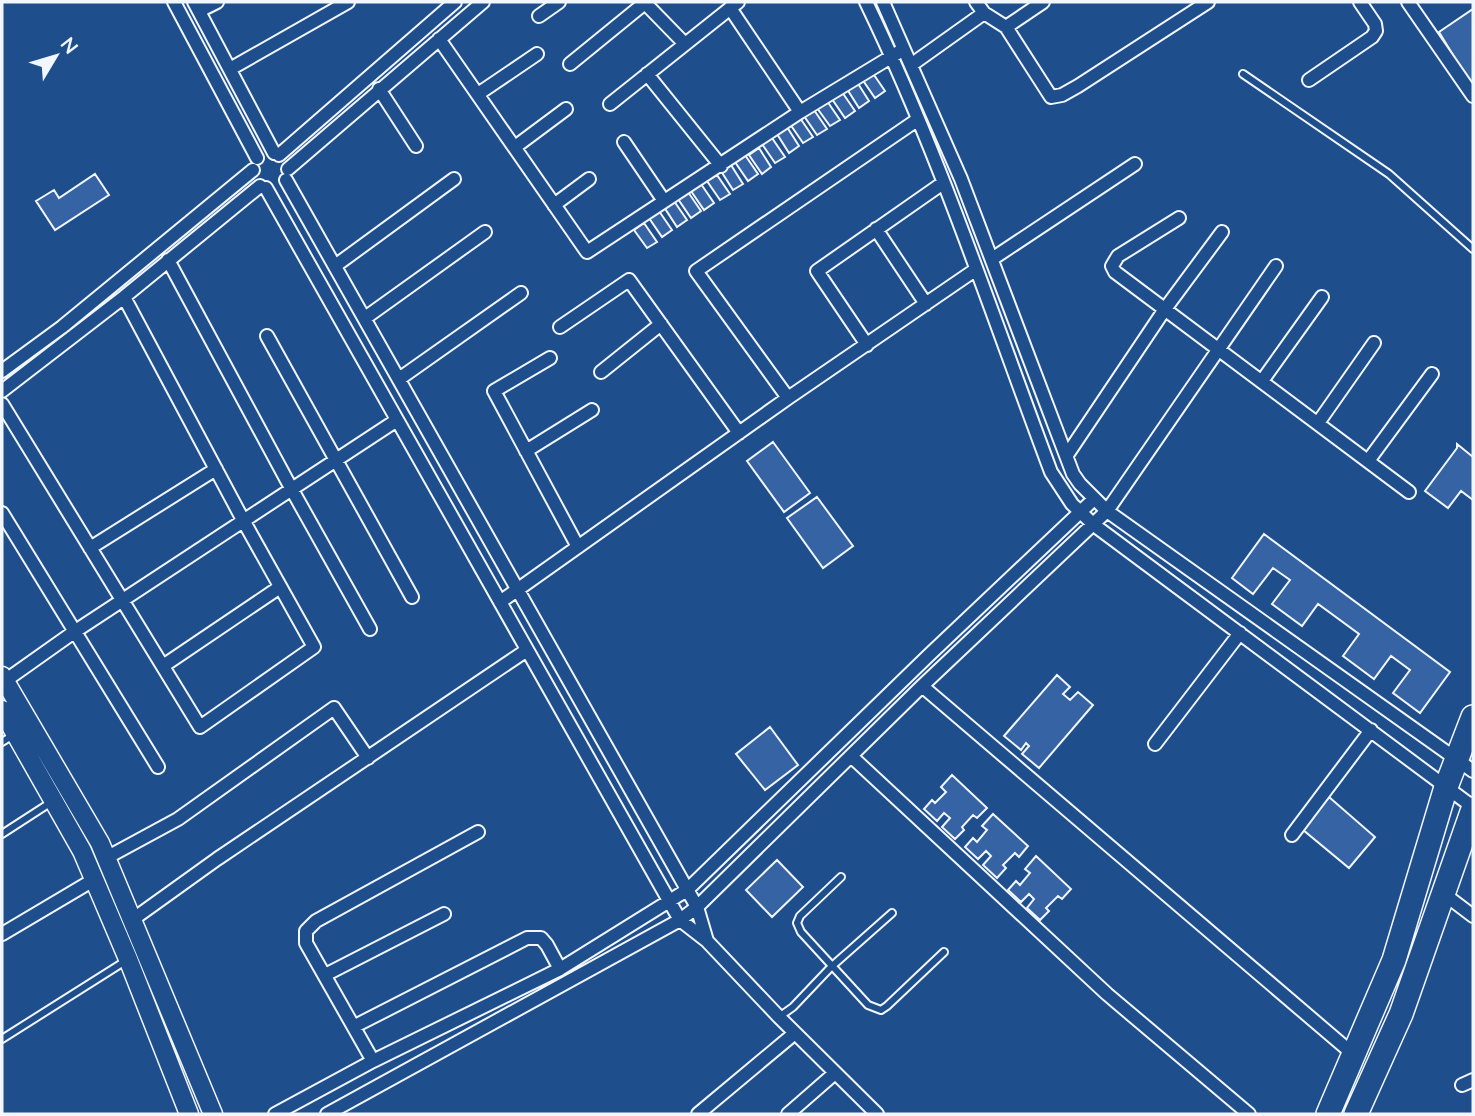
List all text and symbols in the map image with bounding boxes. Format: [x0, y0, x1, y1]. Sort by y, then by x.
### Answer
north arrow [21, 21, 91, 91]
text: N [56, 32, 83, 58]

